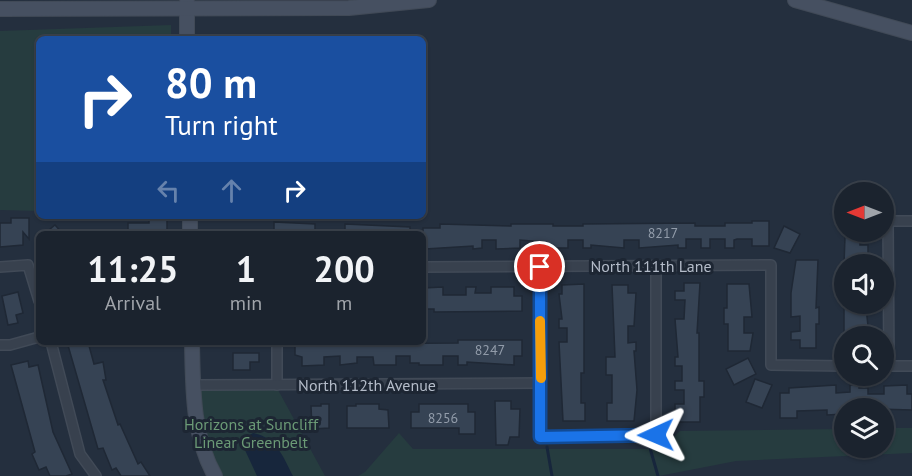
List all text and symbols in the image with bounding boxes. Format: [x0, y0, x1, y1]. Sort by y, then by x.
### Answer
text: 80 m [165, 55, 257, 110]
icon: right [66, 60, 144, 138]
text: Turn right [165, 108, 278, 142]
icon: left [152, 174, 185, 207]
icon: ahead [215, 174, 248, 207]
icon: right [278, 174, 311, 207]
north arrow [834, 182, 894, 242]
map controls [834, 182, 894, 458]
house number: 8217 [648, 224, 678, 242]
pin [514, 241, 565, 292]
text: 11:25 [87, 245, 179, 292]
text: 1 [236, 245, 256, 292]
text: 200 [314, 245, 375, 292]
icon: arrive [523, 250, 556, 283]
button: sound [834, 254, 894, 314]
street label: North 111th Lane [590, 256, 712, 276]
text: Arrival [105, 290, 161, 316]
text: min [230, 290, 262, 316]
text: m [336, 290, 352, 316]
button: search [834, 326, 894, 386]
house number: 8247 [475, 341, 505, 359]
street label: North 112th Avenue [298, 375, 436, 395]
button: layers [834, 398, 894, 458]
position arrow [624, 403, 688, 467]
house number: 8256 [428, 409, 458, 427]
park label: Horizons at Suncliff Linear Greenbelt [184, 414, 319, 452]

